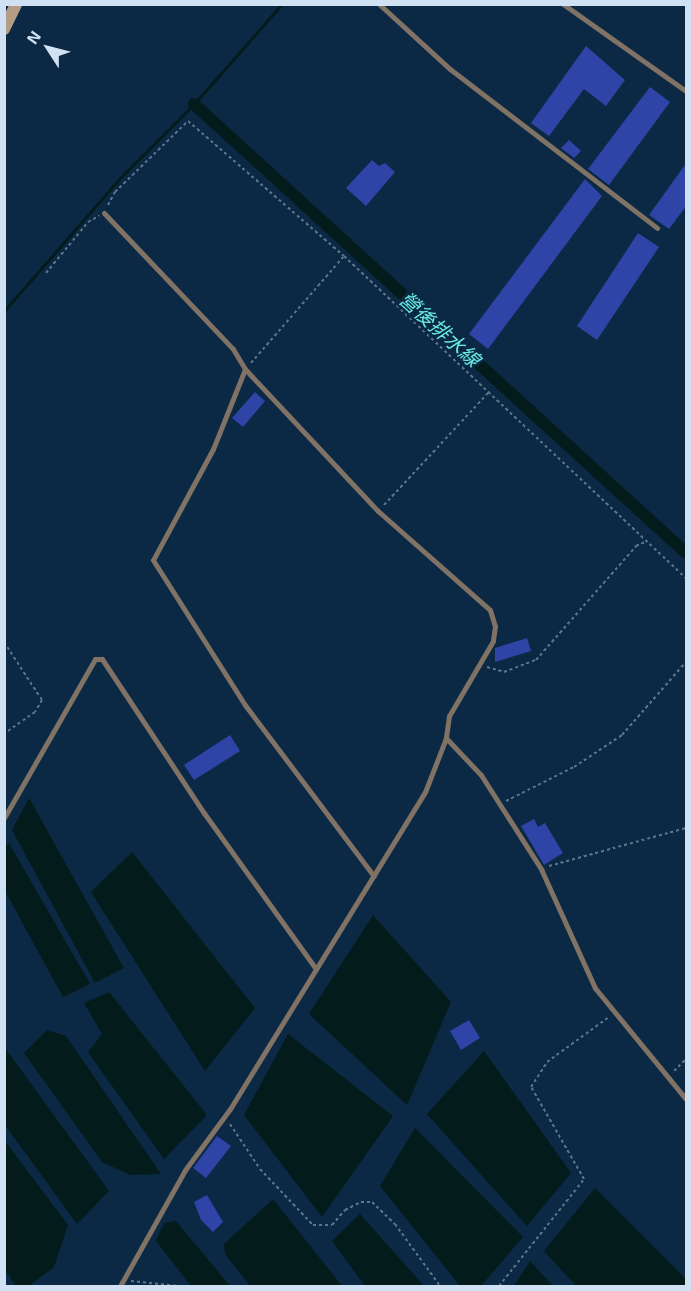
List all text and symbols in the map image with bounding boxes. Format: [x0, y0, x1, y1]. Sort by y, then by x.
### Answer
north arrow [18, 18, 78, 78]
text: N [22, 27, 44, 47]
water label: 營後排水線 [395, 287, 485, 371]

